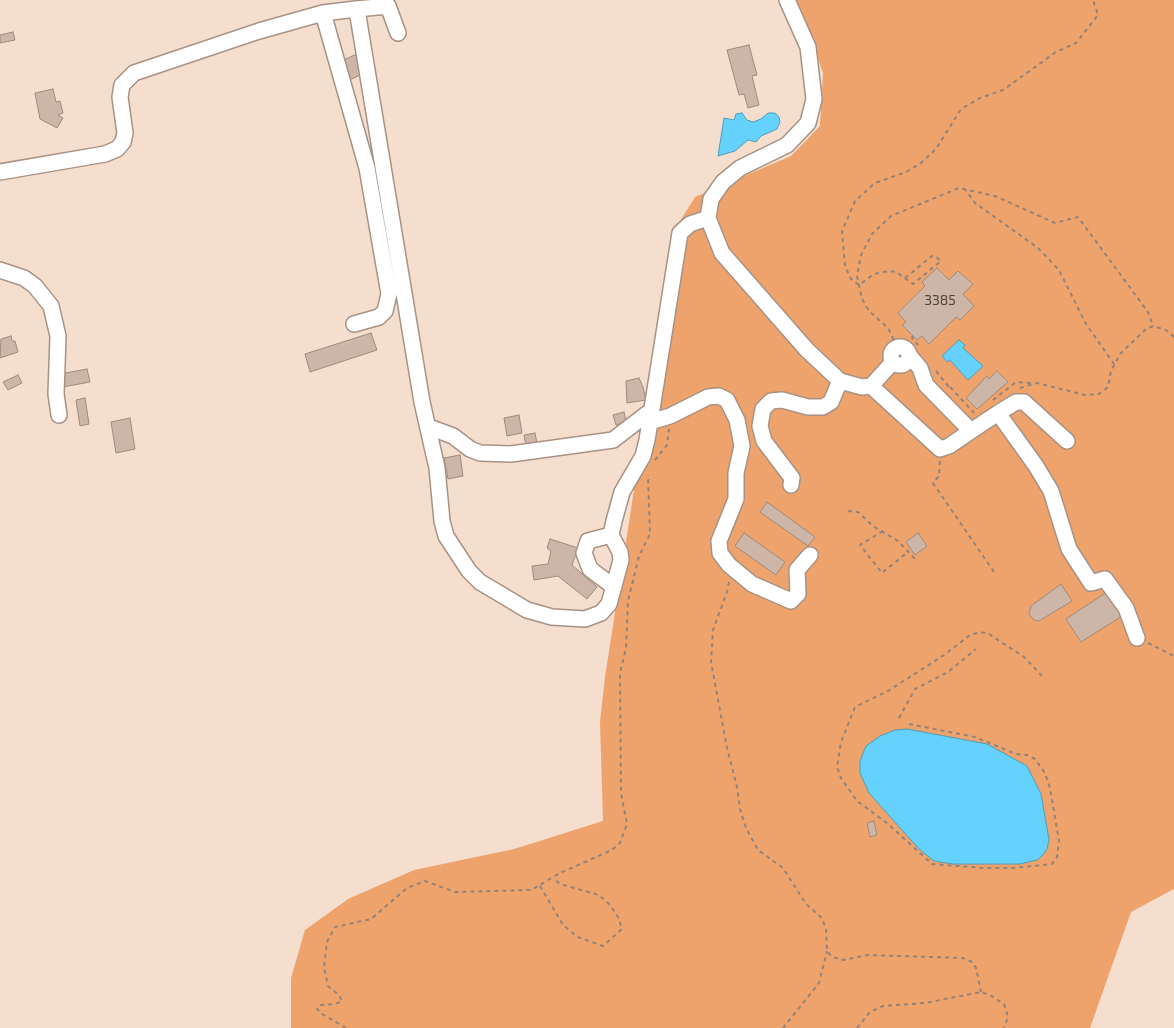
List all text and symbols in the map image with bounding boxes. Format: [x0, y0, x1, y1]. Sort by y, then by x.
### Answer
house number: 3385 [924, 292, 956, 308]

